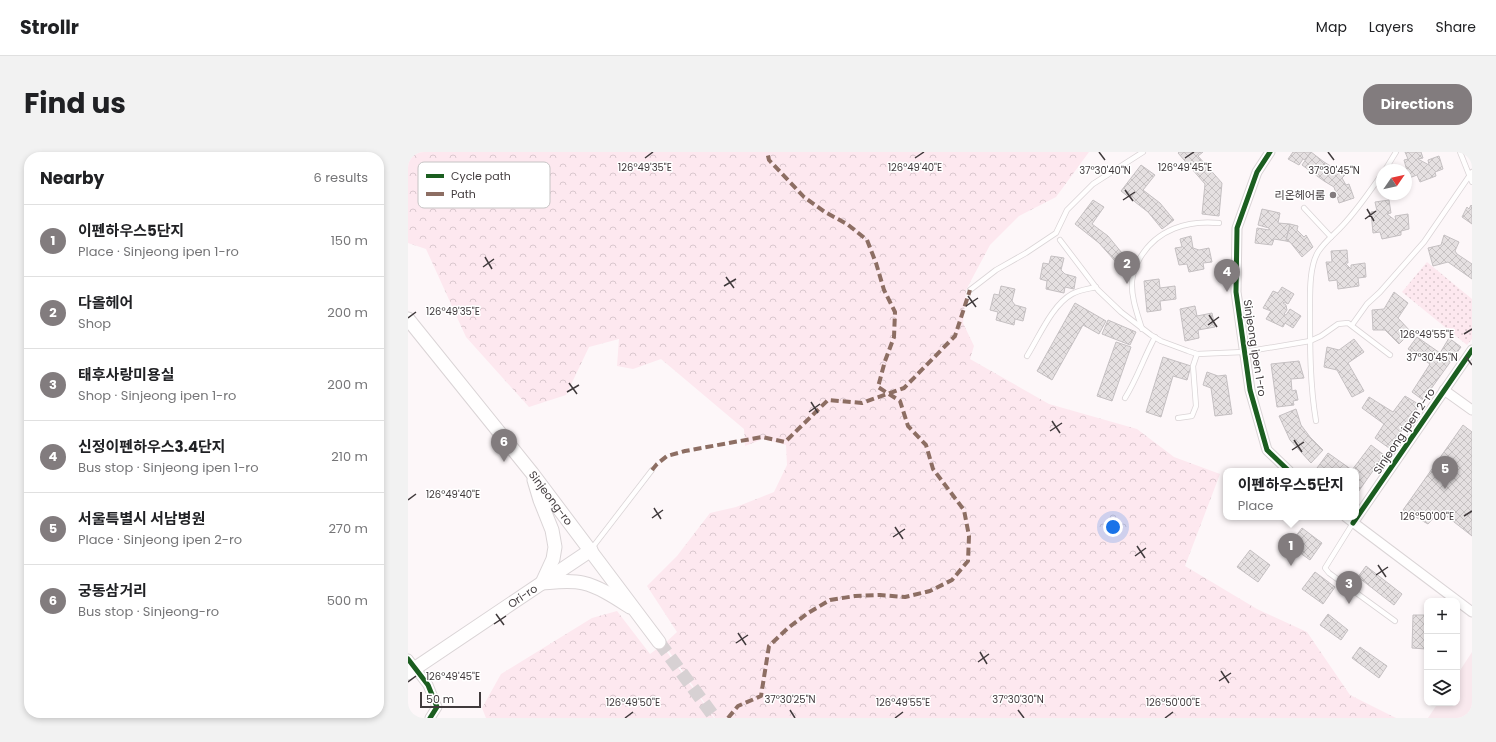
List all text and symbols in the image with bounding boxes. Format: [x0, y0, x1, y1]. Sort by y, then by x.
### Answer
text: Strollr [20, 14, 79, 41]
text: Map [1316, 17, 1347, 37]
text: Layers [1369, 17, 1413, 37]
text: Share [1435, 17, 1476, 37]
text: Find us [24, 84, 126, 123]
button: Directions [1363, 84, 1472, 125]
text: 126°49'35"E [618, 160, 672, 175]
text: 126°49'40"E [888, 160, 942, 175]
text: 126°49'45"E [1158, 160, 1212, 175]
legend [418, 162, 550, 208]
text: 37°30'40"N [1079, 163, 1131, 178]
text: 37°30'45"N [1308, 163, 1360, 178]
north arrow [1376, 164, 1412, 200]
text: Nearby [40, 166, 104, 190]
text: 6 results [314, 168, 368, 187]
text: Cycle path [451, 168, 511, 184]
text: Path [451, 186, 476, 202]
place label: 리온헤어룸 [1274, 187, 1325, 203]
marker: 리온헤어룸 [1328, 190, 1338, 200]
text: 이펜하우스5단지 [78, 220, 184, 241]
text: 1 [51, 231, 55, 250]
text: 150 m [331, 231, 368, 250]
text: Place · Sinjeong ipen 1-ro [78, 242, 239, 261]
pin: 2 [1114, 251, 1140, 284]
pin: 4 [1214, 259, 1240, 292]
text: 다올헤어 [78, 292, 133, 313]
street label: Sinjeong ipen 1-ro [1239, 298, 1271, 398]
text: 2 [49, 303, 57, 322]
text: 200 m [327, 303, 368, 322]
text: 126°49'35"E [426, 304, 480, 319]
text: Shop [78, 314, 111, 333]
text: 126°49'55"E [1400, 327, 1454, 342]
text: 37°30'45"N [1406, 350, 1458, 365]
text: 태후사랑미용실 [78, 364, 175, 385]
text: 3 [49, 375, 57, 394]
text: 200 m [327, 375, 368, 394]
street label: Sinjeong ipen 2-ro [1369, 385, 1439, 477]
text: Shop · Sinjeong ipen 1-ro [78, 386, 236, 405]
pin: 6 [491, 429, 517, 462]
text: 신정이펜하우스3.4단지 [78, 436, 226, 457]
text: 4 [49, 447, 57, 466]
text: 210 m [331, 447, 368, 466]
pin: 5 [1432, 456, 1458, 489]
text: Bus stop · Sinjeong ipen 1-ro [78, 458, 259, 477]
street label: Sinjeong-ro [525, 467, 577, 529]
popup [1223, 468, 1359, 520]
text: 이펜하우스5단지 [1238, 474, 1344, 495]
text: 126°49'40"E [426, 487, 480, 502]
text: Place [1238, 496, 1273, 515]
text: 서울특별시 서남병원 [78, 508, 205, 529]
text: 126°50'00"E [1400, 509, 1454, 524]
your location [1103, 517, 1123, 537]
text: 5 [49, 519, 57, 538]
text: 270 m [328, 519, 368, 538]
text: Place · Sinjeong ipen 2-ro [78, 530, 242, 549]
pin: 1 [1278, 533, 1304, 566]
pin: 3 [1336, 571, 1362, 604]
text: 궁동삼거리 [78, 580, 147, 601]
street label: Ori-ro [504, 580, 541, 612]
text: 6 [49, 591, 57, 610]
text: 500 m [327, 591, 368, 610]
map controls [1424, 598, 1460, 706]
button: + [1424, 598, 1460, 634]
text: Bus stop · Sinjeong-ro [78, 602, 219, 621]
button: − [1424, 634, 1460, 670]
text: 126°49'45"E [426, 669, 480, 684]
button: layers [1424, 670, 1460, 706]
scale bar [420, 690, 481, 709]
text: 50 m [426, 691, 454, 707]
text: 37°30'25"N [764, 692, 816, 707]
text: 37°30'30"N [992, 692, 1044, 707]
text: 126°49'50"E [606, 695, 660, 710]
text: 126°49'55"E [876, 695, 930, 710]
text: 126°50'00"E [1146, 695, 1200, 710]

